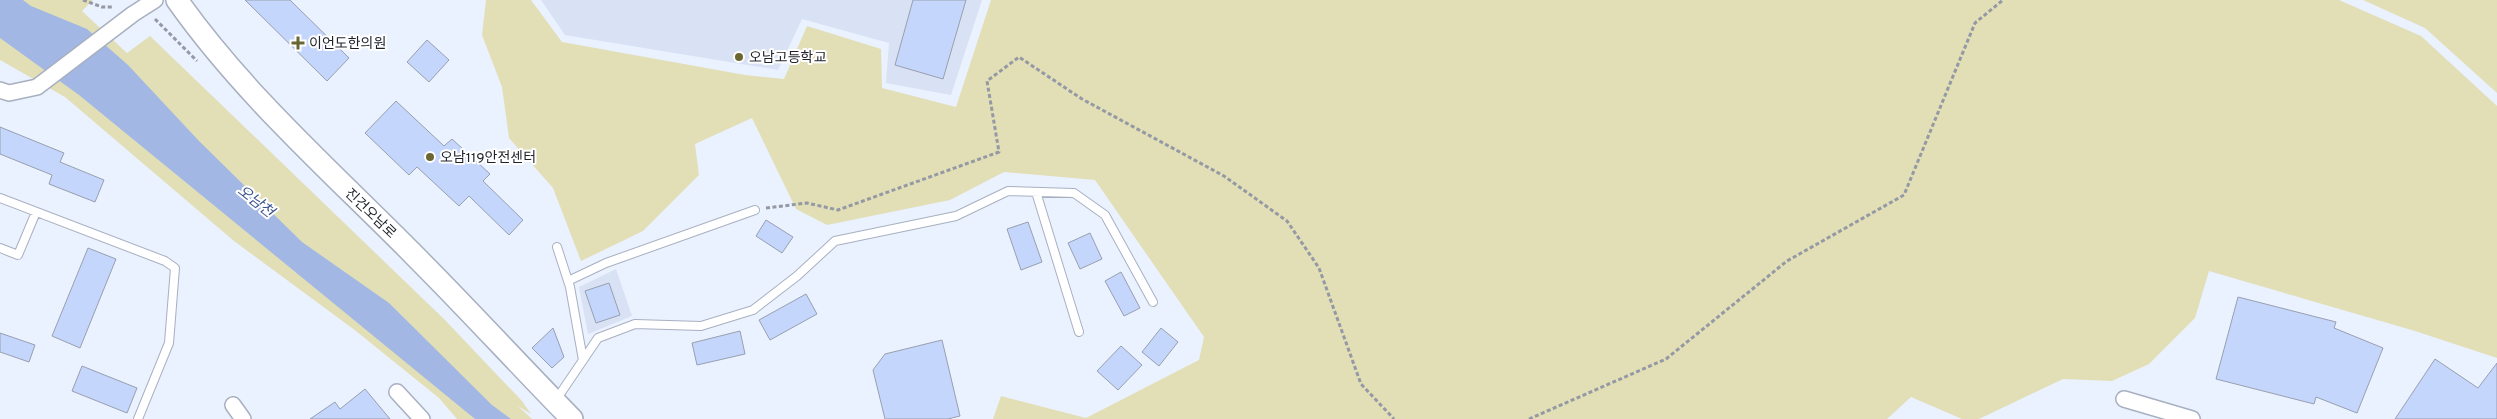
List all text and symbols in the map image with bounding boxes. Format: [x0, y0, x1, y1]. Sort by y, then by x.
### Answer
marker: 이언도한의원 [291, 36, 305, 50]
place label: 이언도한의원 [309, 36, 386, 53]
place label: 오남고등학교 [749, 49, 826, 67]
marker: 오남고등학교 [733, 51, 745, 63]
place label: 오남119안전센터 [440, 150, 536, 167]
marker: 오남119안전센터 [424, 151, 436, 163]
water label: 오남천 [233, 182, 279, 224]
street label: 진건오남로 [341, 186, 399, 243]

